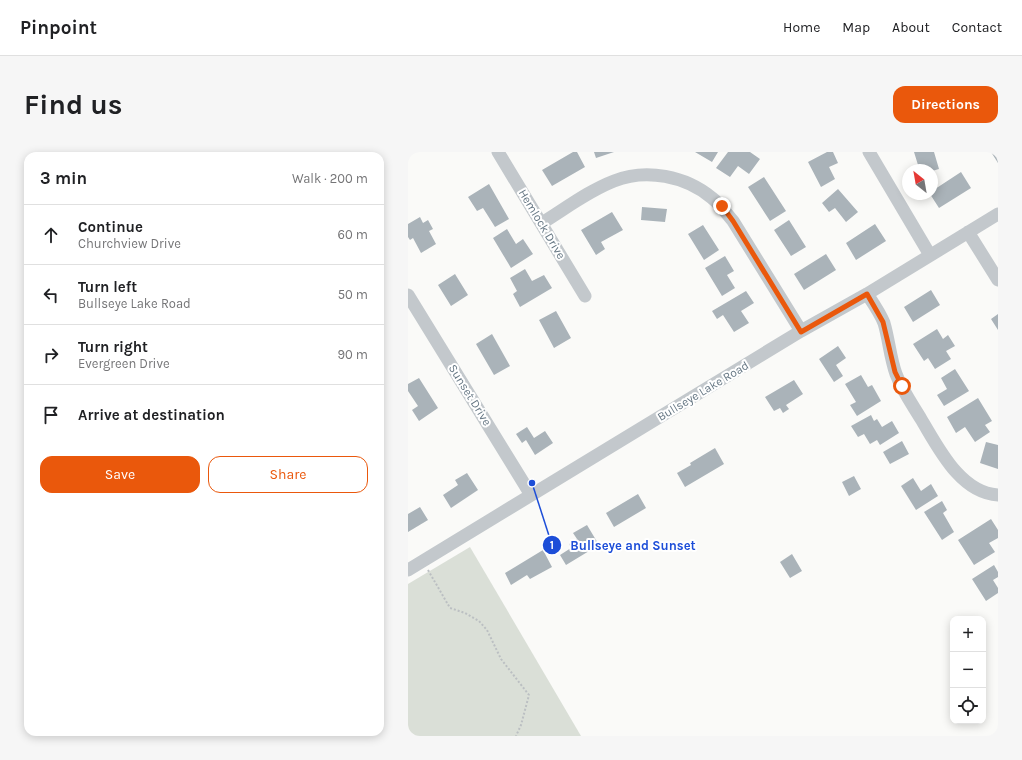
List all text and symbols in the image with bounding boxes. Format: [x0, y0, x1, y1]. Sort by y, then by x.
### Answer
text: Pinpoint [20, 17, 97, 39]
text: Home [783, 19, 820, 36]
text: Map [842, 19, 870, 36]
text: About [892, 19, 930, 36]
text: Contact [952, 19, 1002, 36]
button: Directions [893, 86, 998, 123]
text: Find us [24, 88, 123, 121]
north arrow [902, 164, 938, 200]
text: 3 min [40, 168, 87, 188]
text: Walk · 200 m [292, 171, 368, 186]
street label: Hemlock Drive [516, 186, 568, 262]
route end [713, 197, 731, 215]
text: Continue [78, 218, 143, 236]
icon: ahead [40, 224, 62, 246]
text: 60 m [338, 227, 368, 242]
text: Churchview Drive [78, 236, 181, 251]
text: Turn left [78, 278, 137, 296]
icon: left [40, 284, 62, 306]
text: 50 m [338, 287, 368, 302]
text: Bullseye Lake Road [78, 296, 191, 311]
text: Turn right [78, 338, 148, 356]
icon: right [40, 344, 62, 366]
text: 90 m [337, 347, 368, 362]
text: Evergreen Drive [78, 356, 170, 371]
street label: Bullseye Lake Road [655, 358, 751, 424]
street label: Sunset Drive [446, 362, 494, 428]
route start [893, 377, 911, 395]
icon: arrive [40, 404, 62, 426]
text: Arrive at destination [78, 406, 225, 424]
button: Save [40, 456, 200, 493]
button: Share [208, 456, 368, 493]
callout: Bullseye and Sunset [542, 533, 704, 558]
text: 1 [550, 538, 554, 552]
text: Bullseye and Sunset [570, 538, 696, 553]
map controls [950, 616, 986, 724]
button: + [950, 616, 986, 652]
button: − [950, 652, 986, 688]
button: locate [950, 688, 986, 724]

